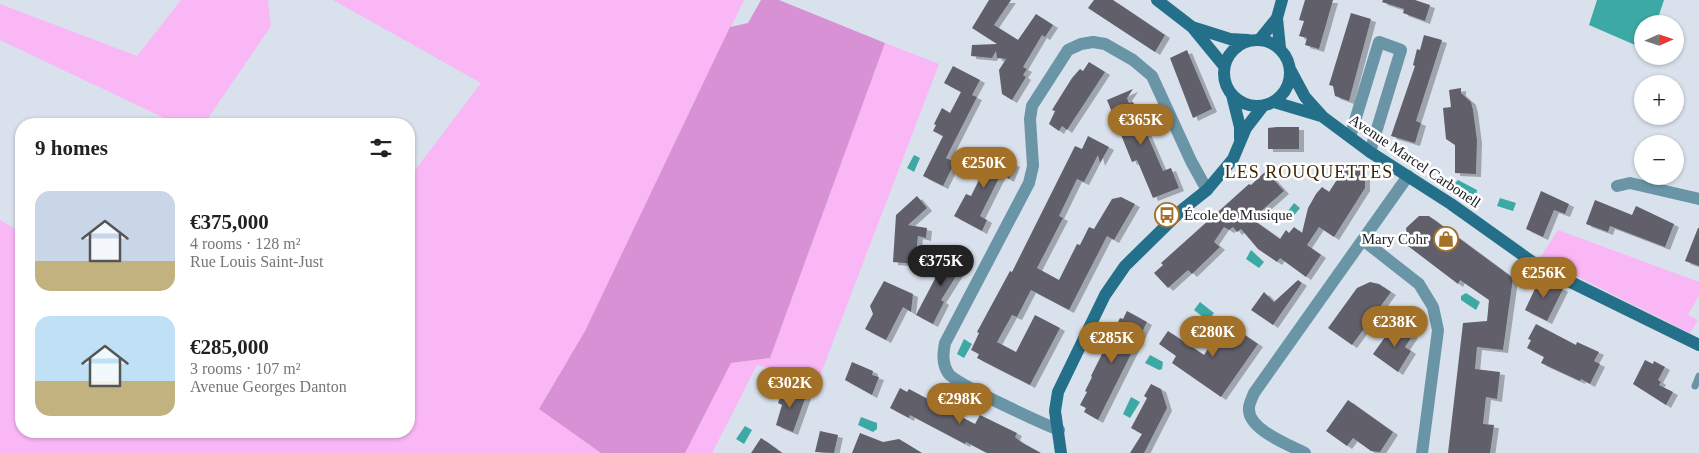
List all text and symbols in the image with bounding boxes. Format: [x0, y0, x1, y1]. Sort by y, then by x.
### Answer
north arrow [1634, 15, 1684, 65]
map controls [1634, 15, 1684, 185]
button: + [1634, 75, 1684, 125]
pin: €365K [1106, 104, 1176, 146]
text: €365K [1119, 111, 1163, 128]
street label: Avenue Marcel Carbonell [1346, 111, 1484, 211]
icon: filters [367, 134, 395, 162]
button: − [1634, 135, 1684, 185]
text: 9 homes [35, 136, 108, 160]
pin: €250K [949, 146, 1019, 189]
text: €250K [962, 154, 1006, 171]
district label: LES ROUQUETTES [1225, 162, 1393, 182]
bus stop icon: École de Musique [1154, 202, 1180, 228]
place label: École de Musique [1184, 207, 1293, 223]
text: €375,000 [190, 210, 269, 234]
icon: home [75, 211, 135, 271]
shop icon: Mary Cohr [1433, 226, 1459, 252]
place label: Mary Cohr [1362, 231, 1428, 247]
text: 4 rooms · 128 m² [190, 235, 301, 252]
pin: €375K [906, 244, 976, 287]
text: €375K [919, 252, 963, 269]
text: Rue Louis Saint-Just [190, 253, 323, 270]
pin: €256K [1509, 256, 1579, 299]
text: €256K [1522, 264, 1566, 281]
pin: €238K [1360, 306, 1430, 348]
text: €238K [1373, 313, 1417, 330]
pin: €280K [1178, 316, 1248, 358]
pin: €285K [1077, 322, 1147, 364]
text: €280K [1191, 323, 1235, 340]
text: €285K [1090, 329, 1134, 346]
text: €285,000 [190, 335, 269, 359]
icon: home [75, 336, 135, 396]
text: 3 rooms · 107 m² [190, 360, 301, 377]
pin: €302K [755, 366, 825, 409]
text: €302K [768, 374, 812, 391]
text: Avenue Georges Danton [190, 378, 347, 395]
pin: €298K [925, 382, 995, 425]
text: €298K [938, 390, 982, 407]

